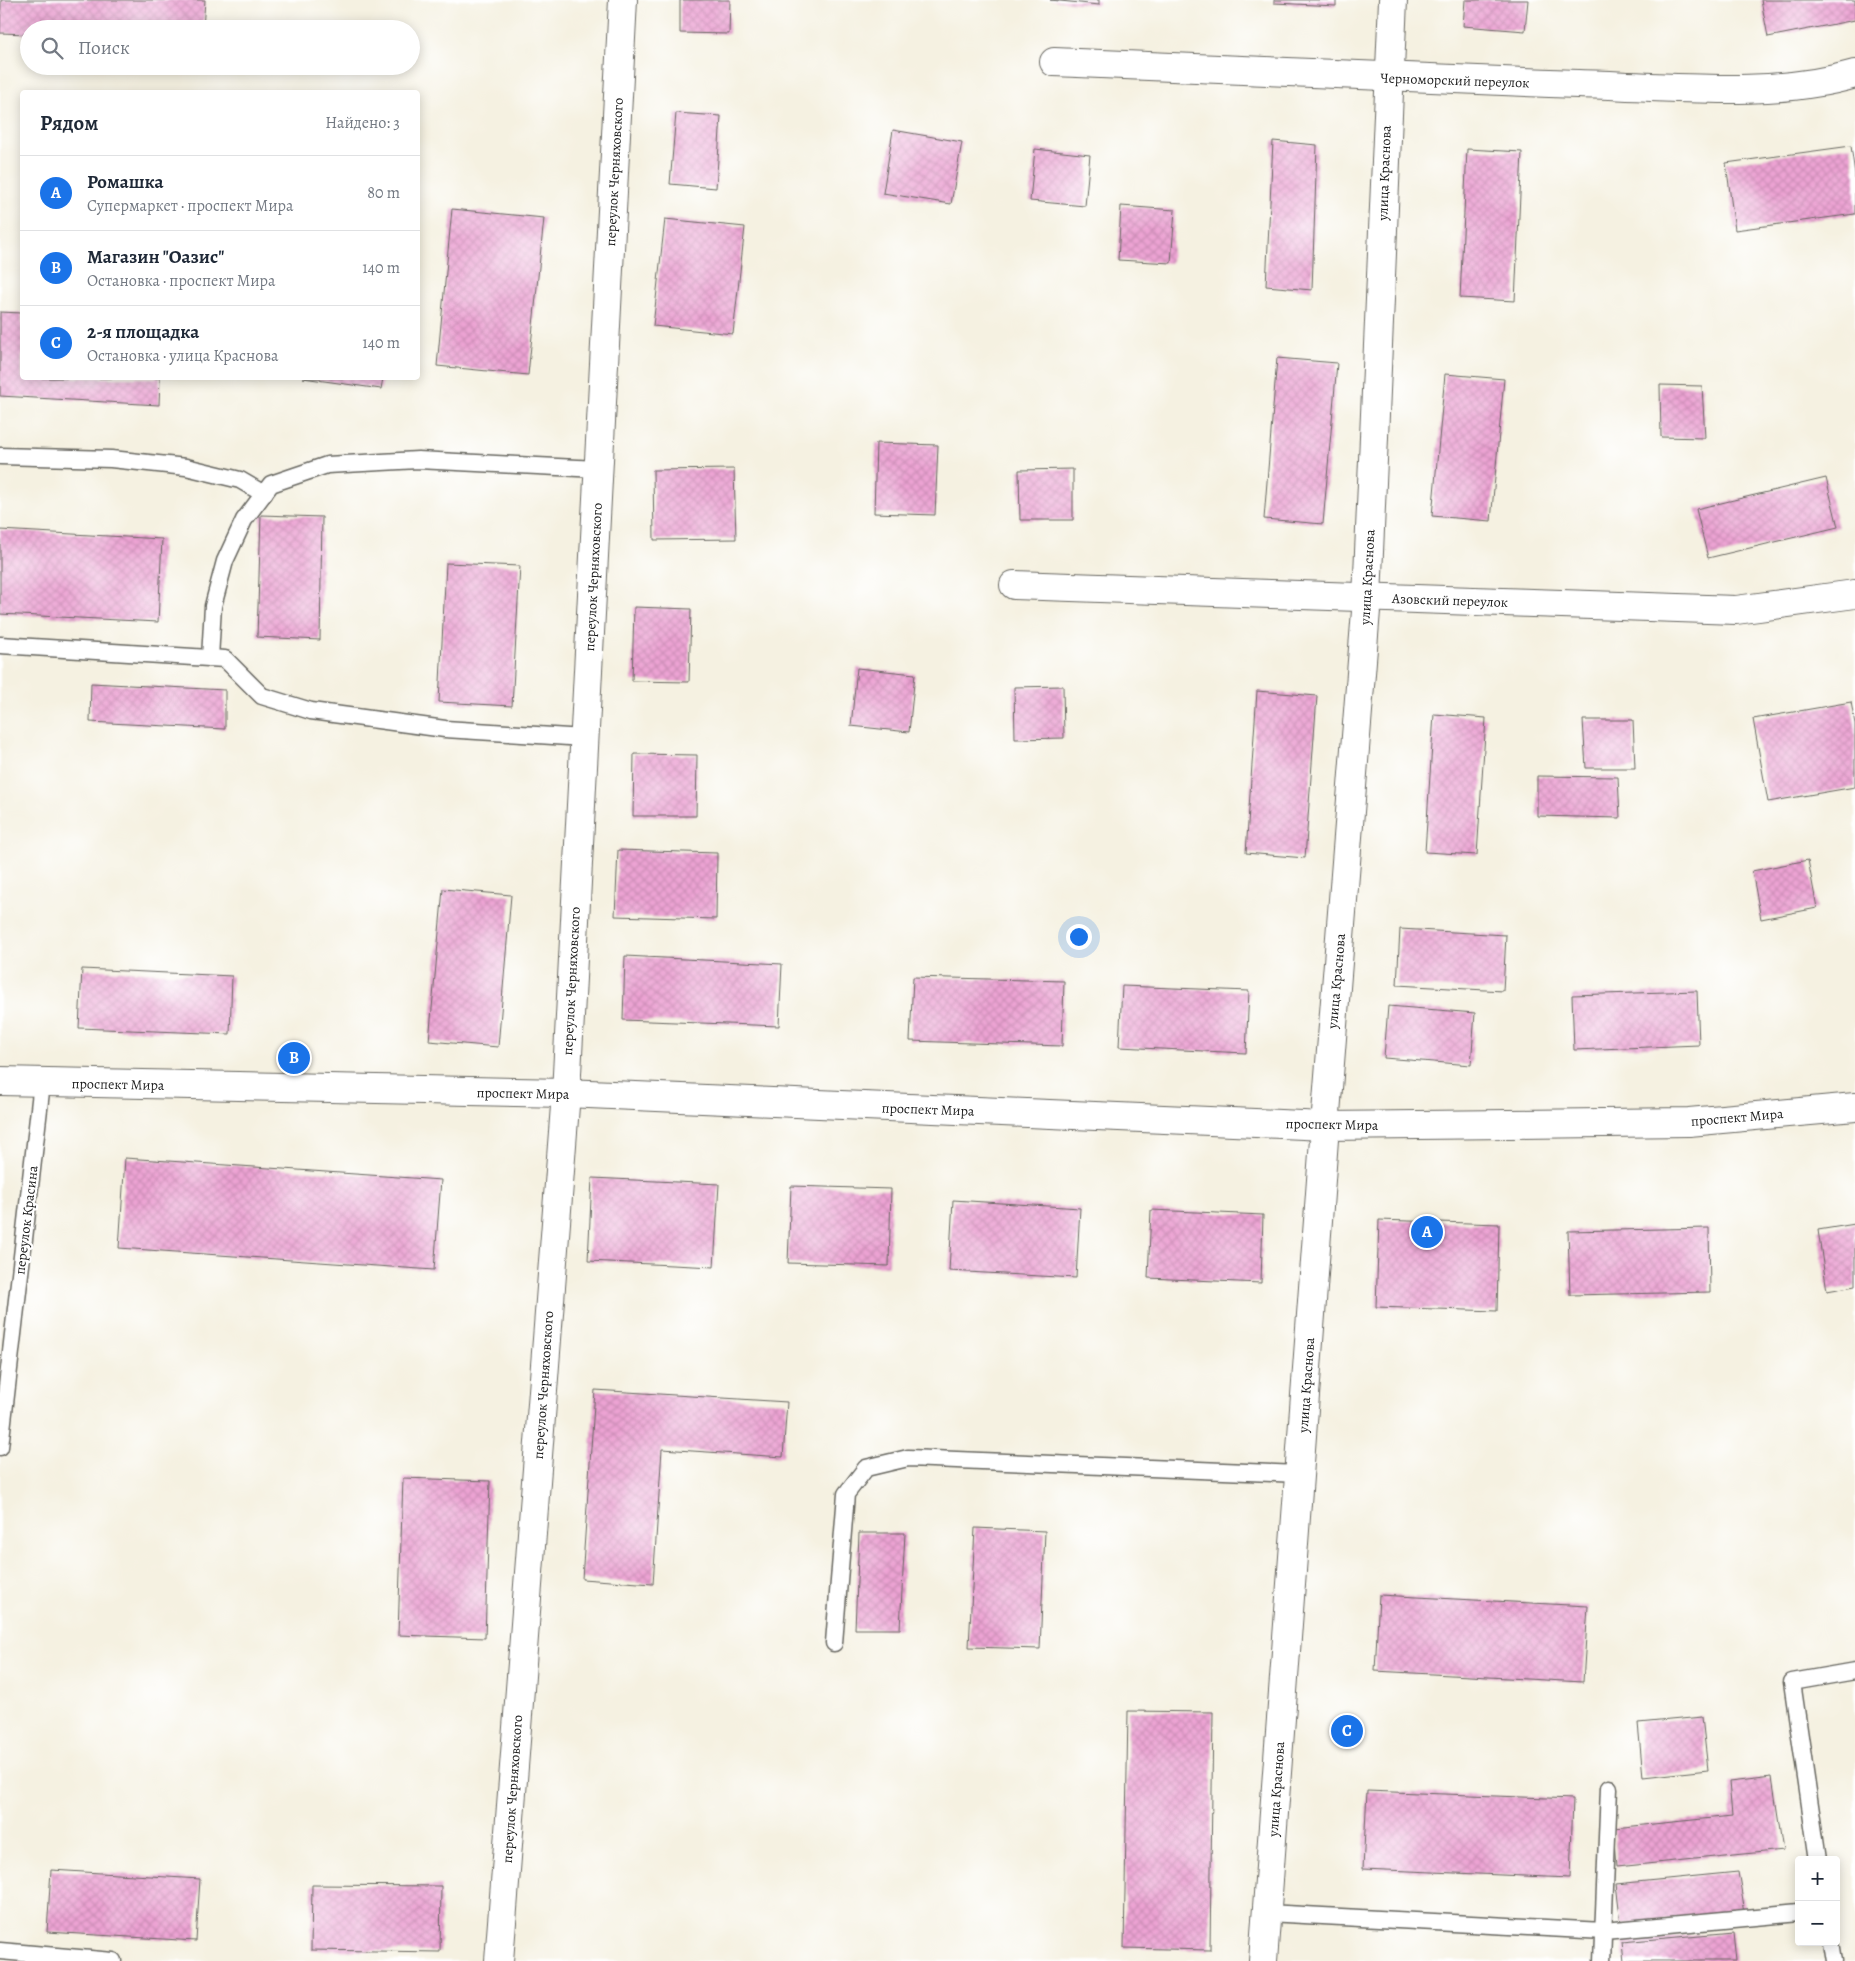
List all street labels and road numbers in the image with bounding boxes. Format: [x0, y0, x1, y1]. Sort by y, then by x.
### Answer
street label: Черноморский переулок [1380, 68, 1530, 93]
street label: переулок Черняховского [601, 97, 628, 247]
street label: улица Краснова [1373, 124, 1396, 222]
street label: переулок Черняховского [580, 502, 607, 652]
street label: улица Краснова [1355, 528, 1380, 626]
street label: Азовский переулок [1391, 589, 1508, 612]
street label: переулок Черняховского [558, 906, 585, 1056]
street label: улица Краснова [1323, 932, 1350, 1030]
street label: проспект Мира [71, 1074, 165, 1095]
street label: проспект Мира [476, 1083, 570, 1104]
street label: проспект Мира [881, 1098, 975, 1121]
street label: проспект Мира [1690, 1104, 1785, 1131]
street label: проспект Мира [1285, 1114, 1379, 1135]
street label: переулок Красина [10, 1164, 43, 1276]
street label: переулок Черняховского [529, 1310, 558, 1460]
street label: улица Краснова [1294, 1336, 1319, 1434]
street label: переулок Черняховского [498, 1714, 527, 1864]
street label: улица Краснова [1264, 1740, 1289, 1838]

